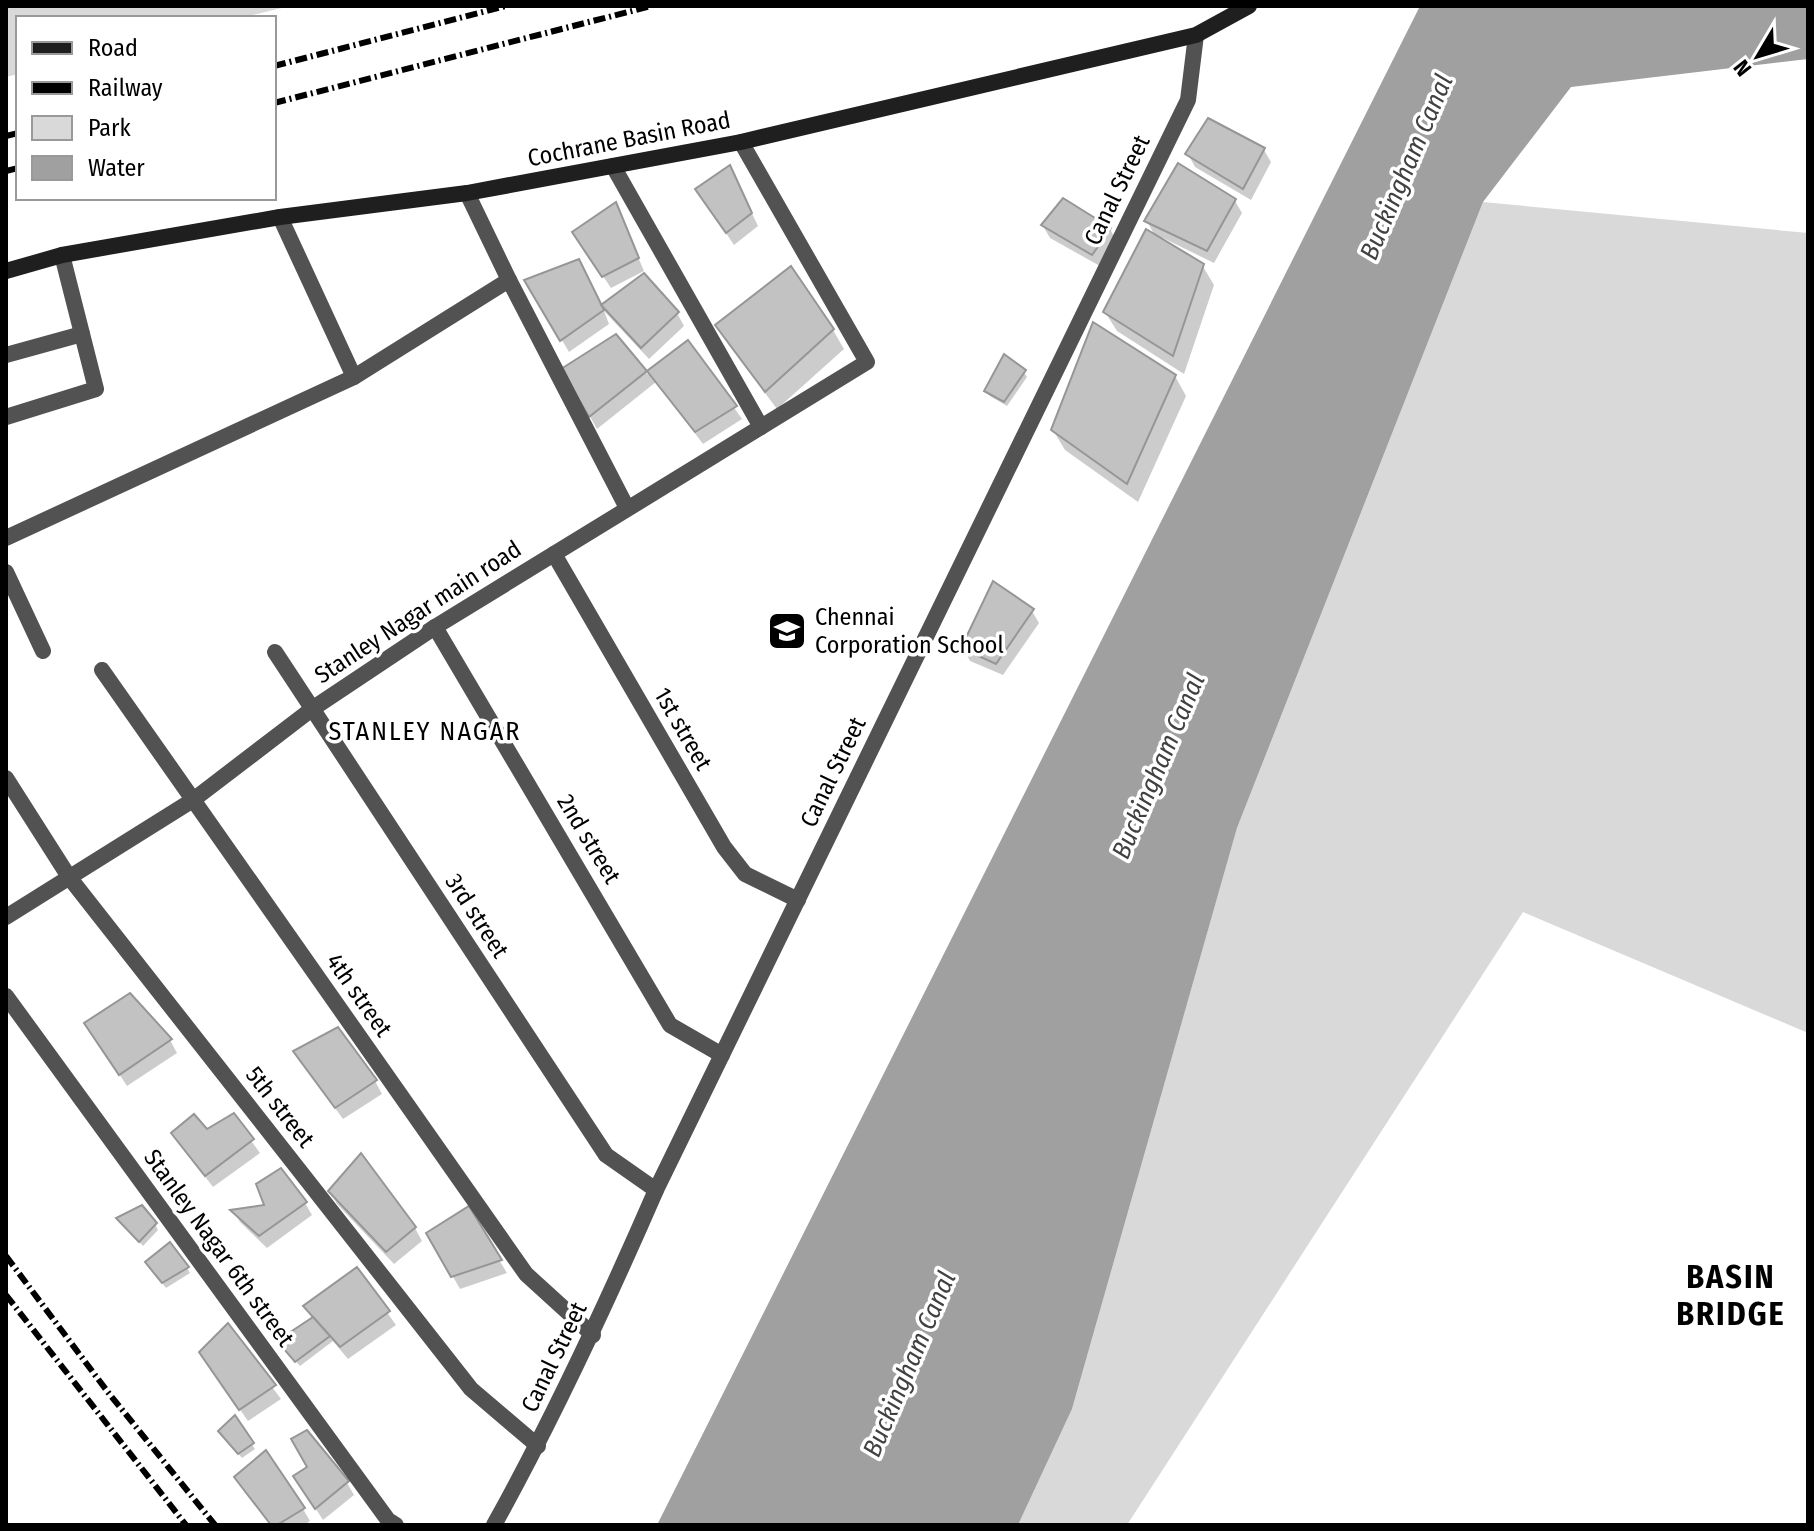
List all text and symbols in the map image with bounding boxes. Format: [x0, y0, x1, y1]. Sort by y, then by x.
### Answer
legend [16, 16, 276, 200]
north arrow [1718, 16, 1798, 96]
text: Road [88, 34, 138, 62]
text: N [1728, 54, 1757, 82]
water label: Buckingham Canal [1353, 70, 1460, 265]
text: Railway [88, 74, 163, 102]
street label: Cochrane Basin Road [525, 106, 733, 172]
text: Park [88, 114, 131, 142]
street label: Canal Street [1078, 130, 1156, 250]
text: Water [88, 154, 145, 182]
street label: Stanley Nagar main road [310, 535, 526, 689]
place label: Chennai Corporation School [815, 603, 1004, 659]
school or university icon: Chennai Corporation School [766, 610, 808, 652]
water label: Buckingham Canal [1105, 669, 1212, 864]
street label: 1st street [648, 683, 718, 775]
street label: Canal Street [794, 712, 872, 832]
district label: STANLEY NAGAR [328, 716, 522, 747]
street label: 2nd street [551, 789, 627, 889]
street label: 3rd street [440, 869, 515, 963]
street label: 4th street [320, 948, 398, 1042]
street label: 5th street [240, 1061, 320, 1153]
street label: Stanley Nagar 6th street [138, 1144, 300, 1352]
district label: BASIN BRIDGE [1676, 1258, 1786, 1333]
water label: Buckingham Canal [856, 1267, 963, 1462]
street label: Canal Street [515, 1297, 593, 1417]

